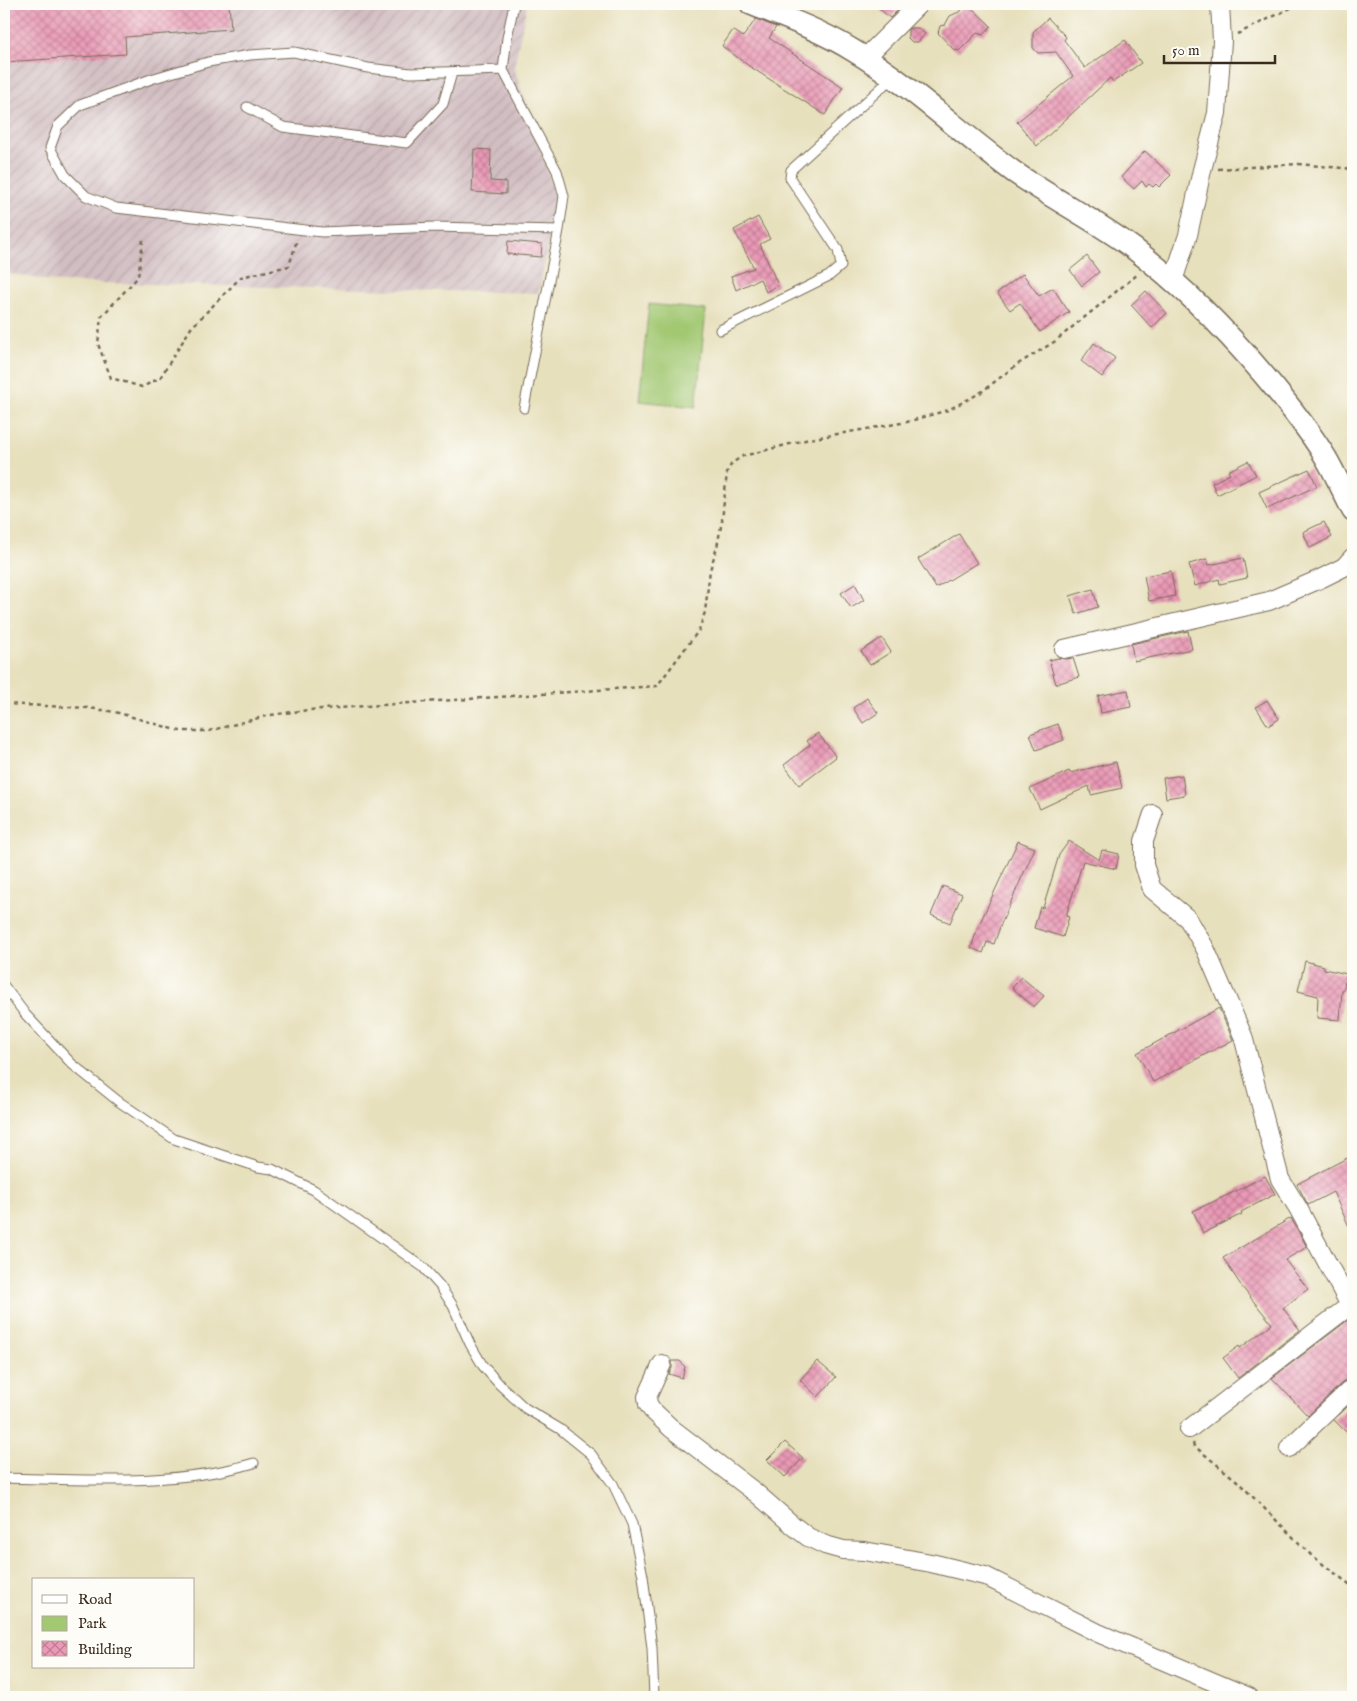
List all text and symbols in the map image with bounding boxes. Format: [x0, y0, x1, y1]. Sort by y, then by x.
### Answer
scale bar [1164, 32, 1276, 64]
text: 50 m [1172, 41, 1200, 60]
legend [32, 1578, 195, 1668]
text: Road [78, 1590, 113, 1609]
text: Park [78, 1614, 108, 1633]
text: Building [78, 1640, 133, 1659]

